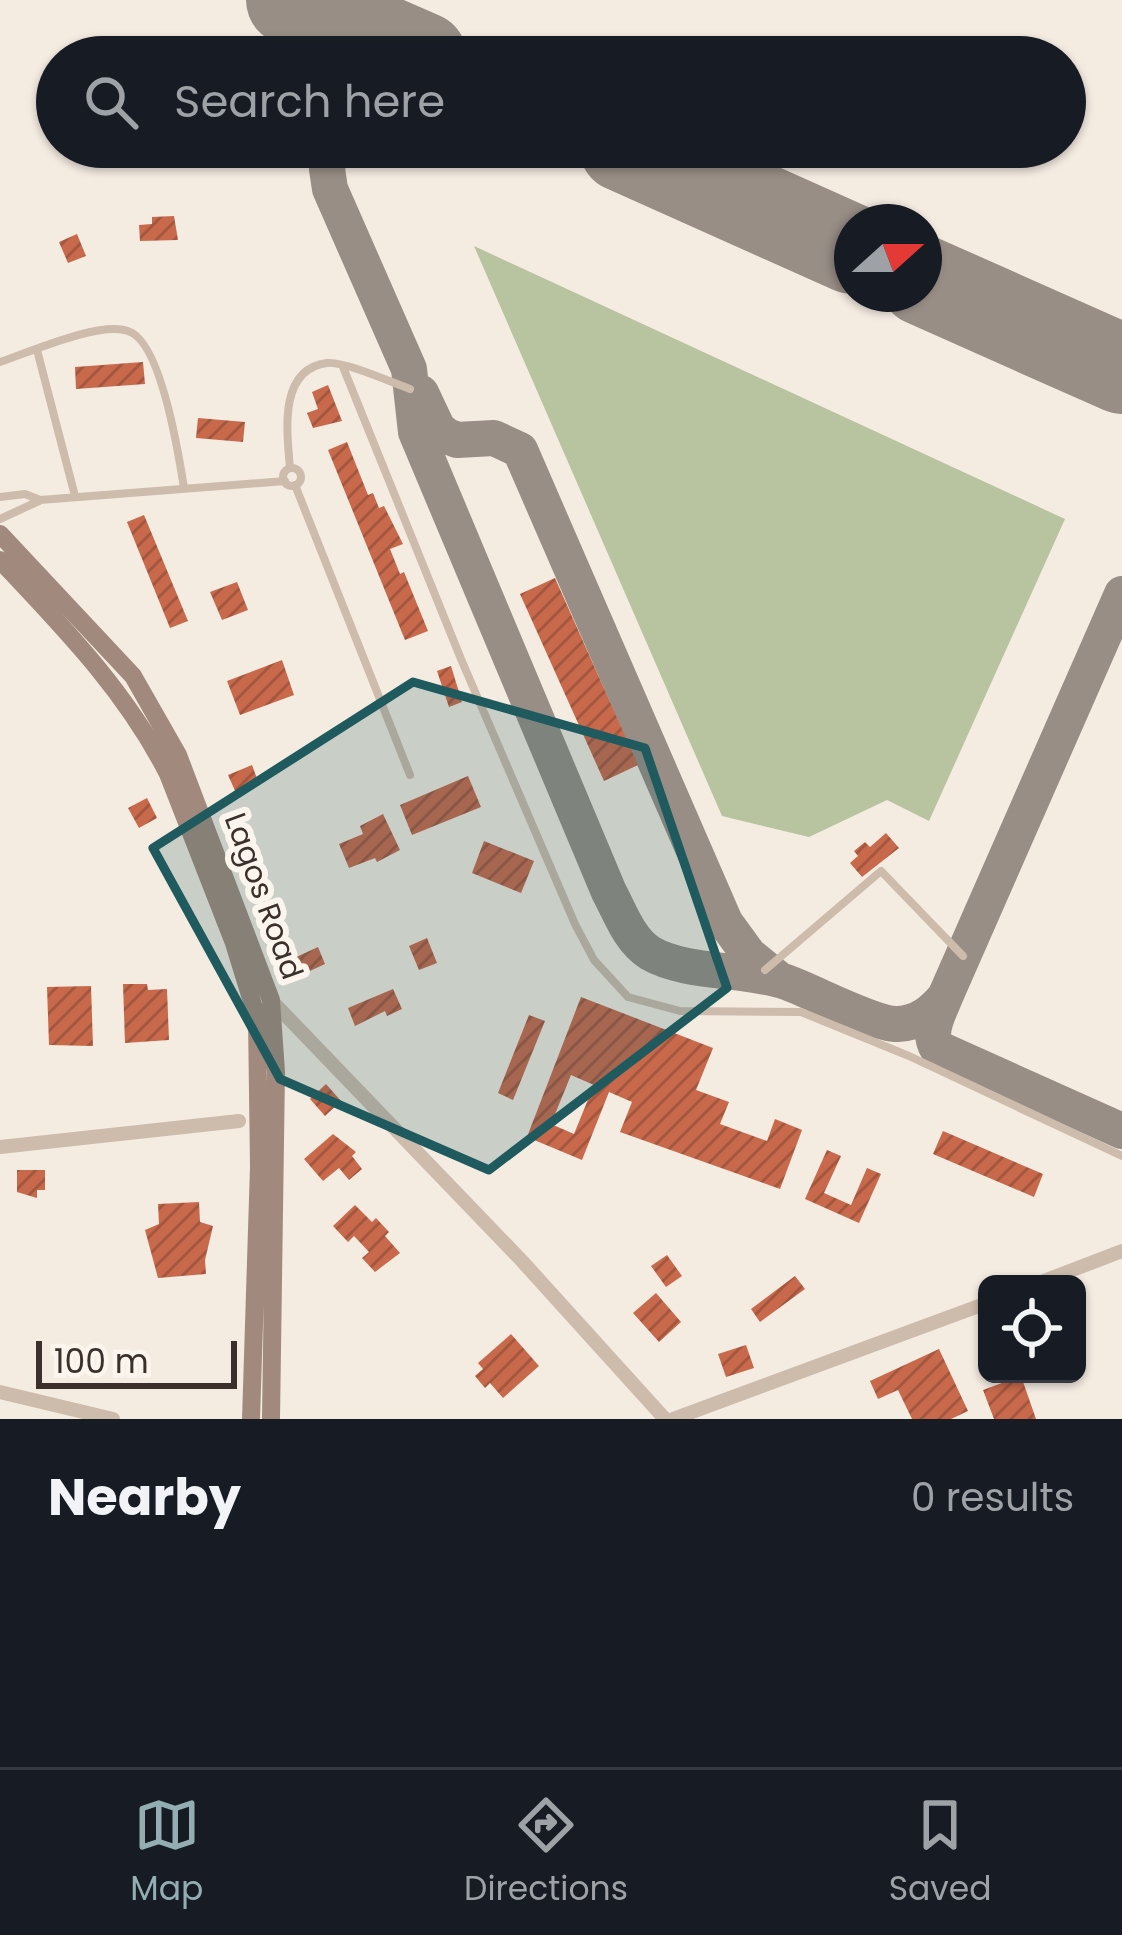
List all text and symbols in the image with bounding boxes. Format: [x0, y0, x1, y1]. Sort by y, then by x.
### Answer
search box [36, 36, 1086, 168]
icon: search [78, 69, 144, 135]
text: Search here [174, 70, 445, 133]
north arrow [834, 204, 942, 312]
street label: Lagos Road [214, 807, 314, 985]
map controls [978, 1275, 1086, 1383]
button: locate [978, 1275, 1086, 1383]
scale bar [36, 1335, 237, 1388]
text: 100 m [54, 1338, 149, 1385]
text: Nearby [48, 1461, 241, 1533]
text: 0 results [911, 1470, 1074, 1525]
tab: Map [130, 1792, 203, 1914]
tab: Directions [464, 1792, 628, 1914]
tab: Saved [889, 1792, 992, 1914]

